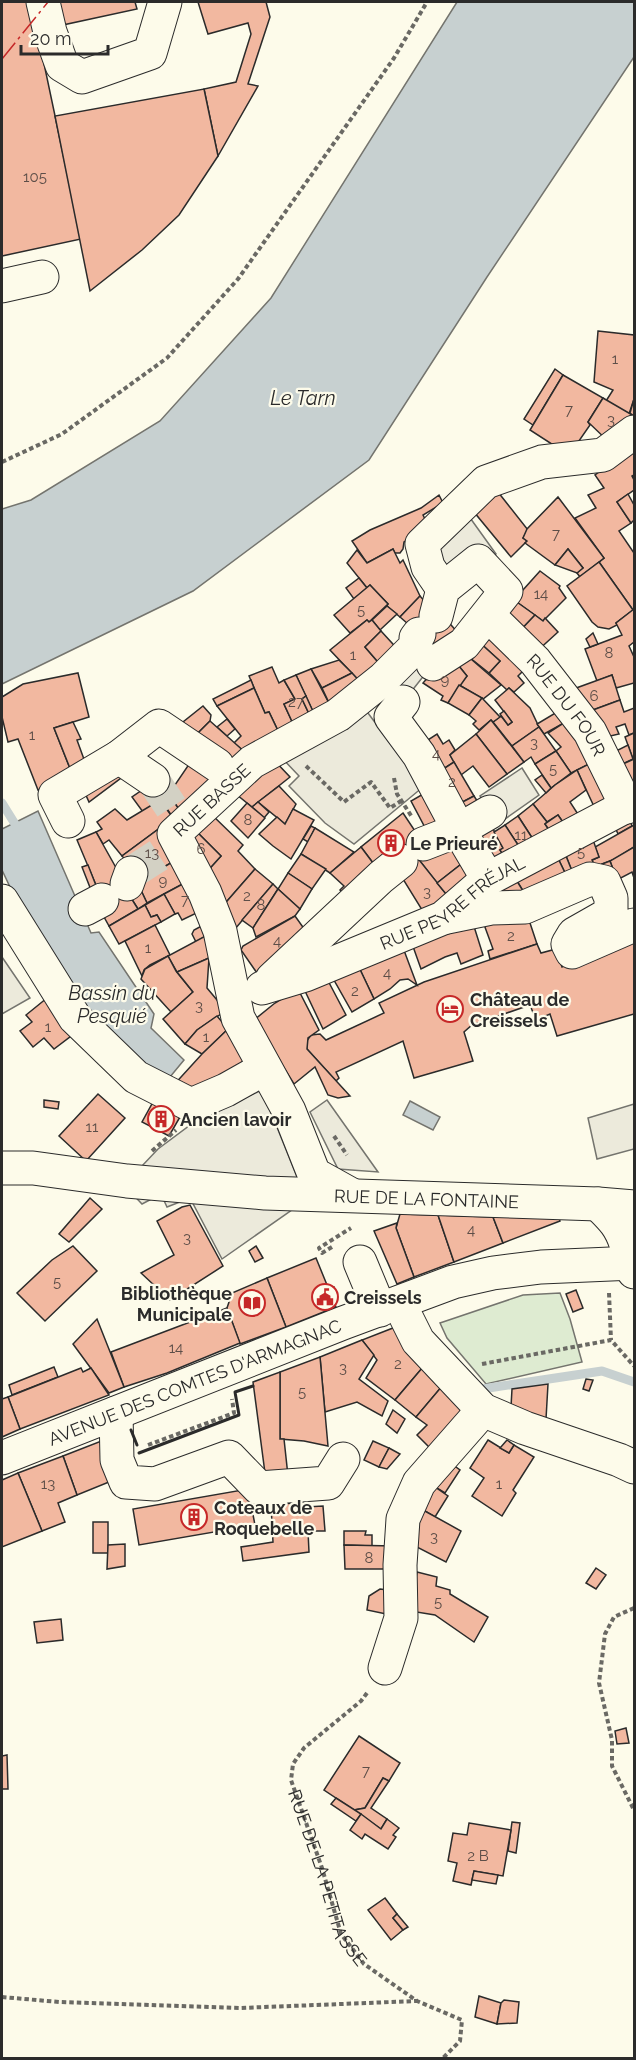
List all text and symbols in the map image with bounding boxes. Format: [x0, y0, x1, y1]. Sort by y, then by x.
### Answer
scale bar [21, 18, 108, 56]
text: 20 m [30, 28, 72, 49]
house number: 105 [23, 168, 47, 186]
house number: 1 [612, 350, 619, 368]
water label: Le Tarn [270, 386, 336, 410]
house number: 7 [565, 401, 573, 419]
house number: 3 [607, 411, 615, 429]
house number: 7 [552, 525, 560, 543]
house number: 14 [534, 585, 548, 603]
house number: 5 [357, 601, 365, 619]
house number: 8 [605, 644, 614, 662]
house number: 1 [350, 646, 357, 664]
street label: RUE DU FOUR [523, 649, 611, 759]
house number: 9 [441, 671, 450, 689]
house number: 6 [589, 687, 599, 705]
house number: 27 [288, 693, 304, 711]
house number: 1 [29, 726, 36, 744]
house number: 3 [530, 734, 538, 752]
house number: 4 [432, 745, 440, 763]
street label: RUE BASSE [168, 759, 254, 840]
house number: 5 [549, 760, 557, 778]
house number: 2 [448, 773, 456, 791]
house number: 8 [244, 811, 253, 829]
house number: 11 [515, 826, 528, 844]
building icon: Le Prieuré [376, 828, 406, 858]
place label: Le Prieuré [410, 833, 498, 854]
house number: 6 [196, 840, 206, 858]
house number: 5 [577, 843, 585, 861]
house number: 13 [145, 844, 159, 862]
street label: RUE PEYRE FRÉJAL [377, 851, 528, 953]
house number: 9 [159, 872, 168, 890]
house number: 3 [423, 883, 431, 901]
house number: 2 [243, 887, 251, 905]
house number: 7 [181, 891, 189, 909]
house number: 8 [257, 896, 266, 914]
house number: 2 [507, 927, 515, 945]
house number: 4 [273, 932, 281, 950]
house number: 1 [145, 939, 152, 957]
house number: 4 [383, 964, 391, 982]
water label: Bassin du Pesquié [68, 981, 156, 1028]
house number: 2 [351, 982, 359, 1000]
place label: Château de Creissels [470, 989, 569, 1031]
hotel icon: Château de Creissels [435, 994, 465, 1024]
house number: 3 [195, 997, 203, 1015]
house number: 1 [45, 1018, 52, 1036]
house number: 1 [203, 1028, 210, 1046]
building icon: Ancien lavoir [146, 1104, 176, 1134]
place label: Ancien lavoir [180, 1109, 291, 1130]
house number: 11 [86, 1118, 99, 1136]
street label: RUE DE LA FONTAINE [334, 1185, 519, 1212]
house number: 4 [467, 1221, 475, 1239]
house number: 3 [183, 1229, 191, 1247]
house number: 5 [53, 1273, 61, 1291]
public building icon: Creissels [310, 1282, 340, 1312]
place label: Bibliothèque Municipale [121, 1283, 232, 1325]
place label: Creissels [344, 1287, 422, 1308]
library icon: Bibliothèque Municipale [237, 1288, 267, 1318]
street label: AVENUE DES COMTES D'ARMAGNAC [45, 1314, 344, 1449]
house number: 14 [169, 1339, 183, 1357]
house number: 2 [394, 1355, 402, 1373]
house number: 3 [339, 1359, 347, 1377]
house number: 5 [298, 1383, 306, 1401]
house number: 13 [41, 1475, 55, 1493]
house number: 1 [496, 1475, 503, 1493]
place label: Coteaux de Roquebelle [214, 1497, 314, 1539]
building icon: Coteaux de Roquebelle [179, 1502, 209, 1532]
house number: 3 [430, 1528, 438, 1546]
house number: 8 [365, 1549, 374, 1567]
house number: 5 [434, 1593, 442, 1611]
house number: 7 [362, 1762, 370, 1780]
street label: RUE DE LA PETITASSE [285, 1786, 372, 1970]
house number: 2 B [467, 1847, 489, 1865]

